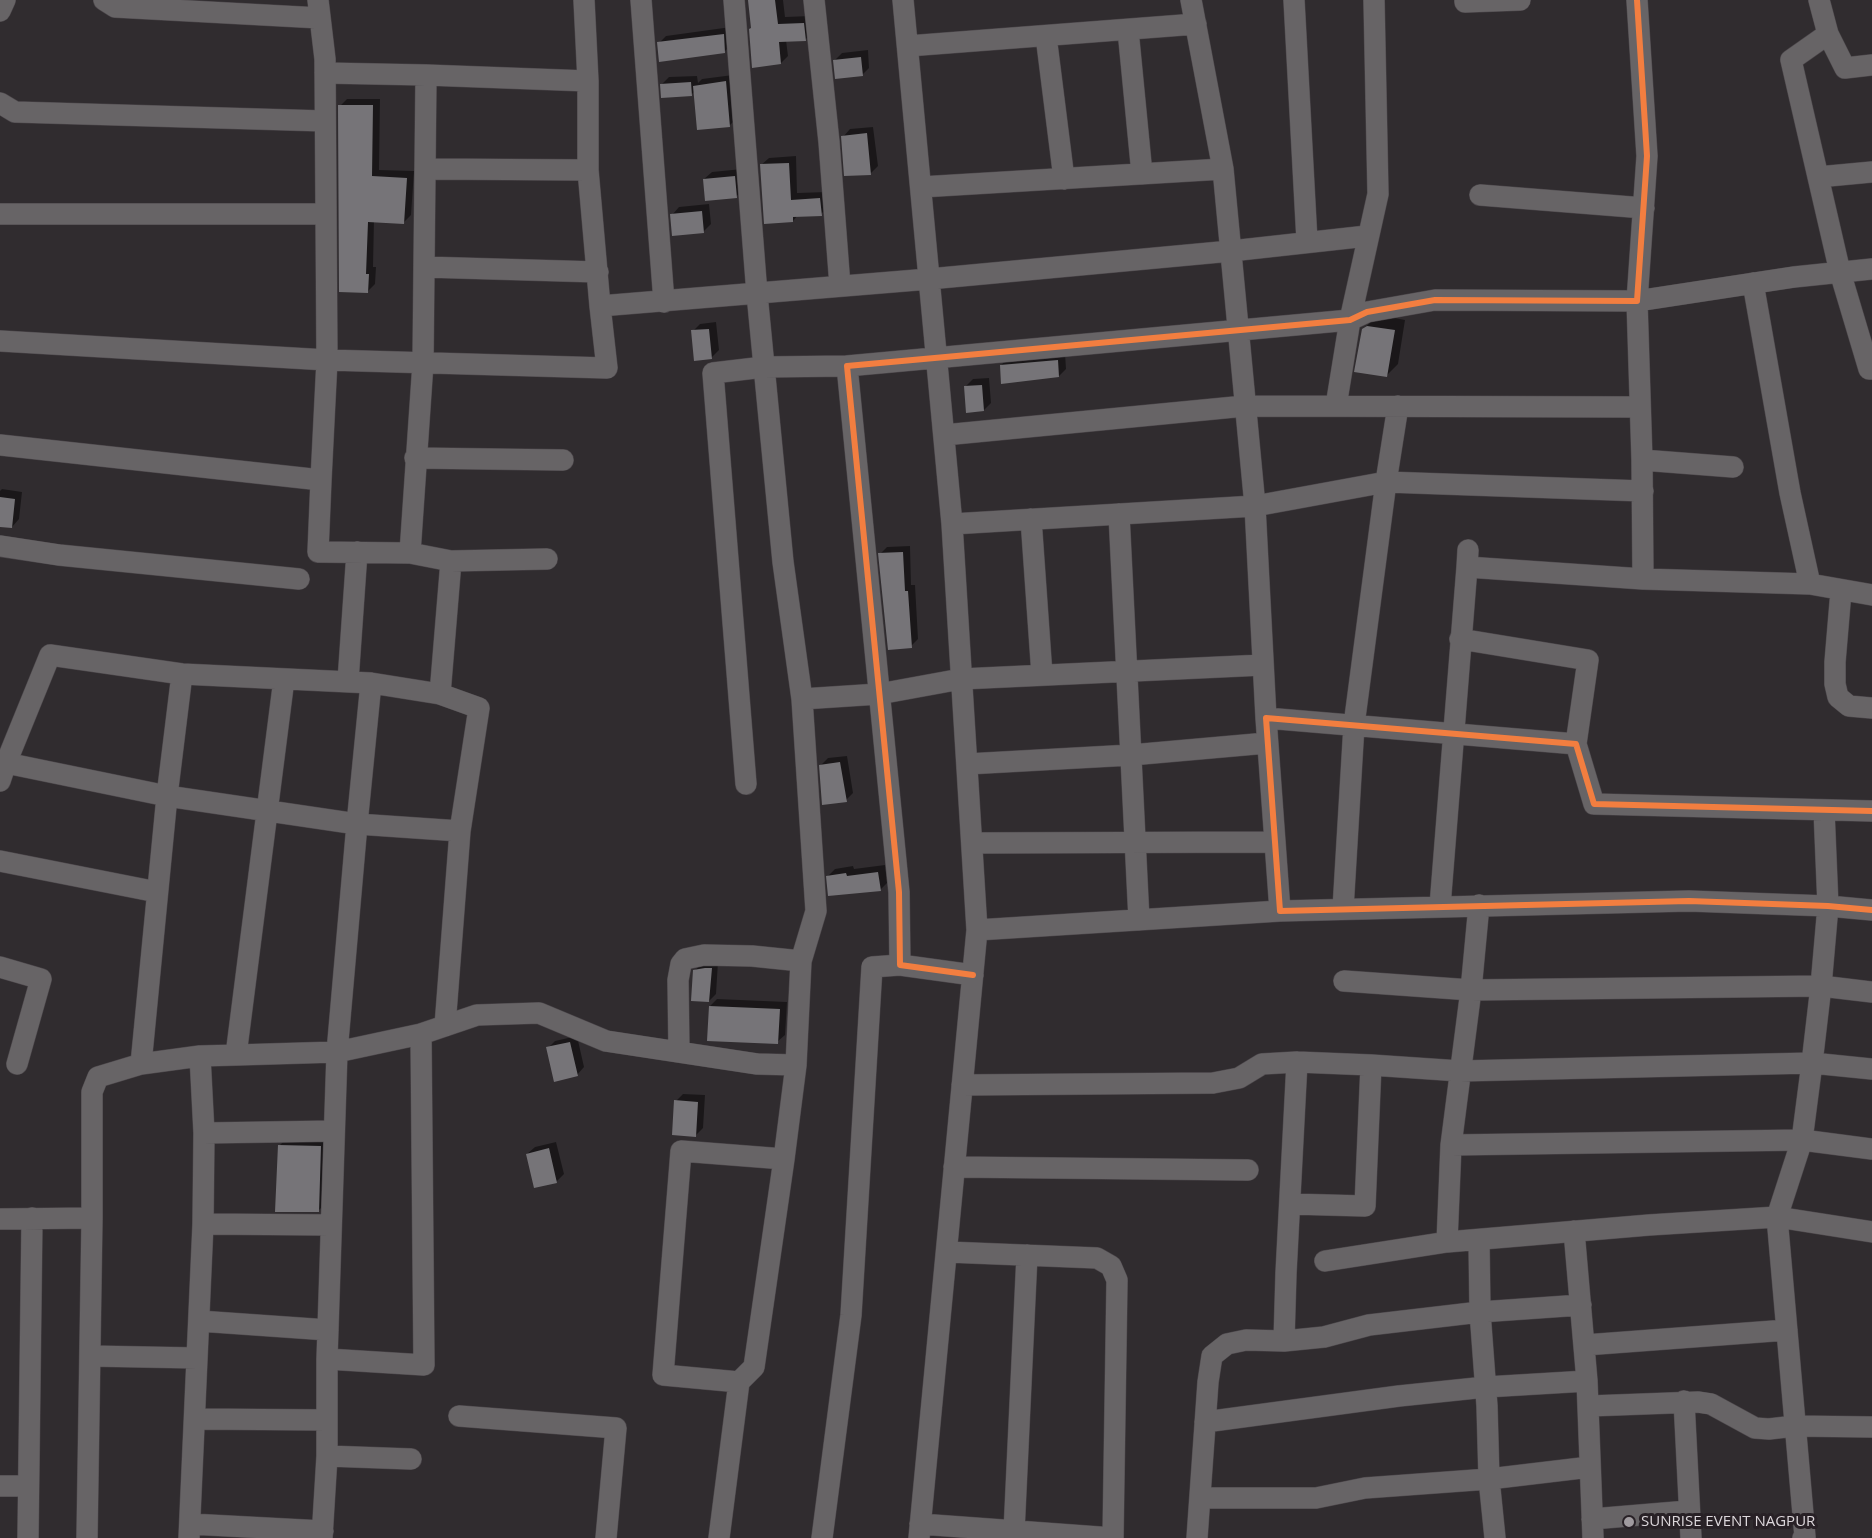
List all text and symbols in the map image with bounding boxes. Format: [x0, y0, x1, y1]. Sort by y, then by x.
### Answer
place label: SUNRISE EVENT NAGPUR [1641, 1513, 1815, 1531]
marker: SUNRISE EVENT NAGPUR [1622, 1515, 1636, 1529]

